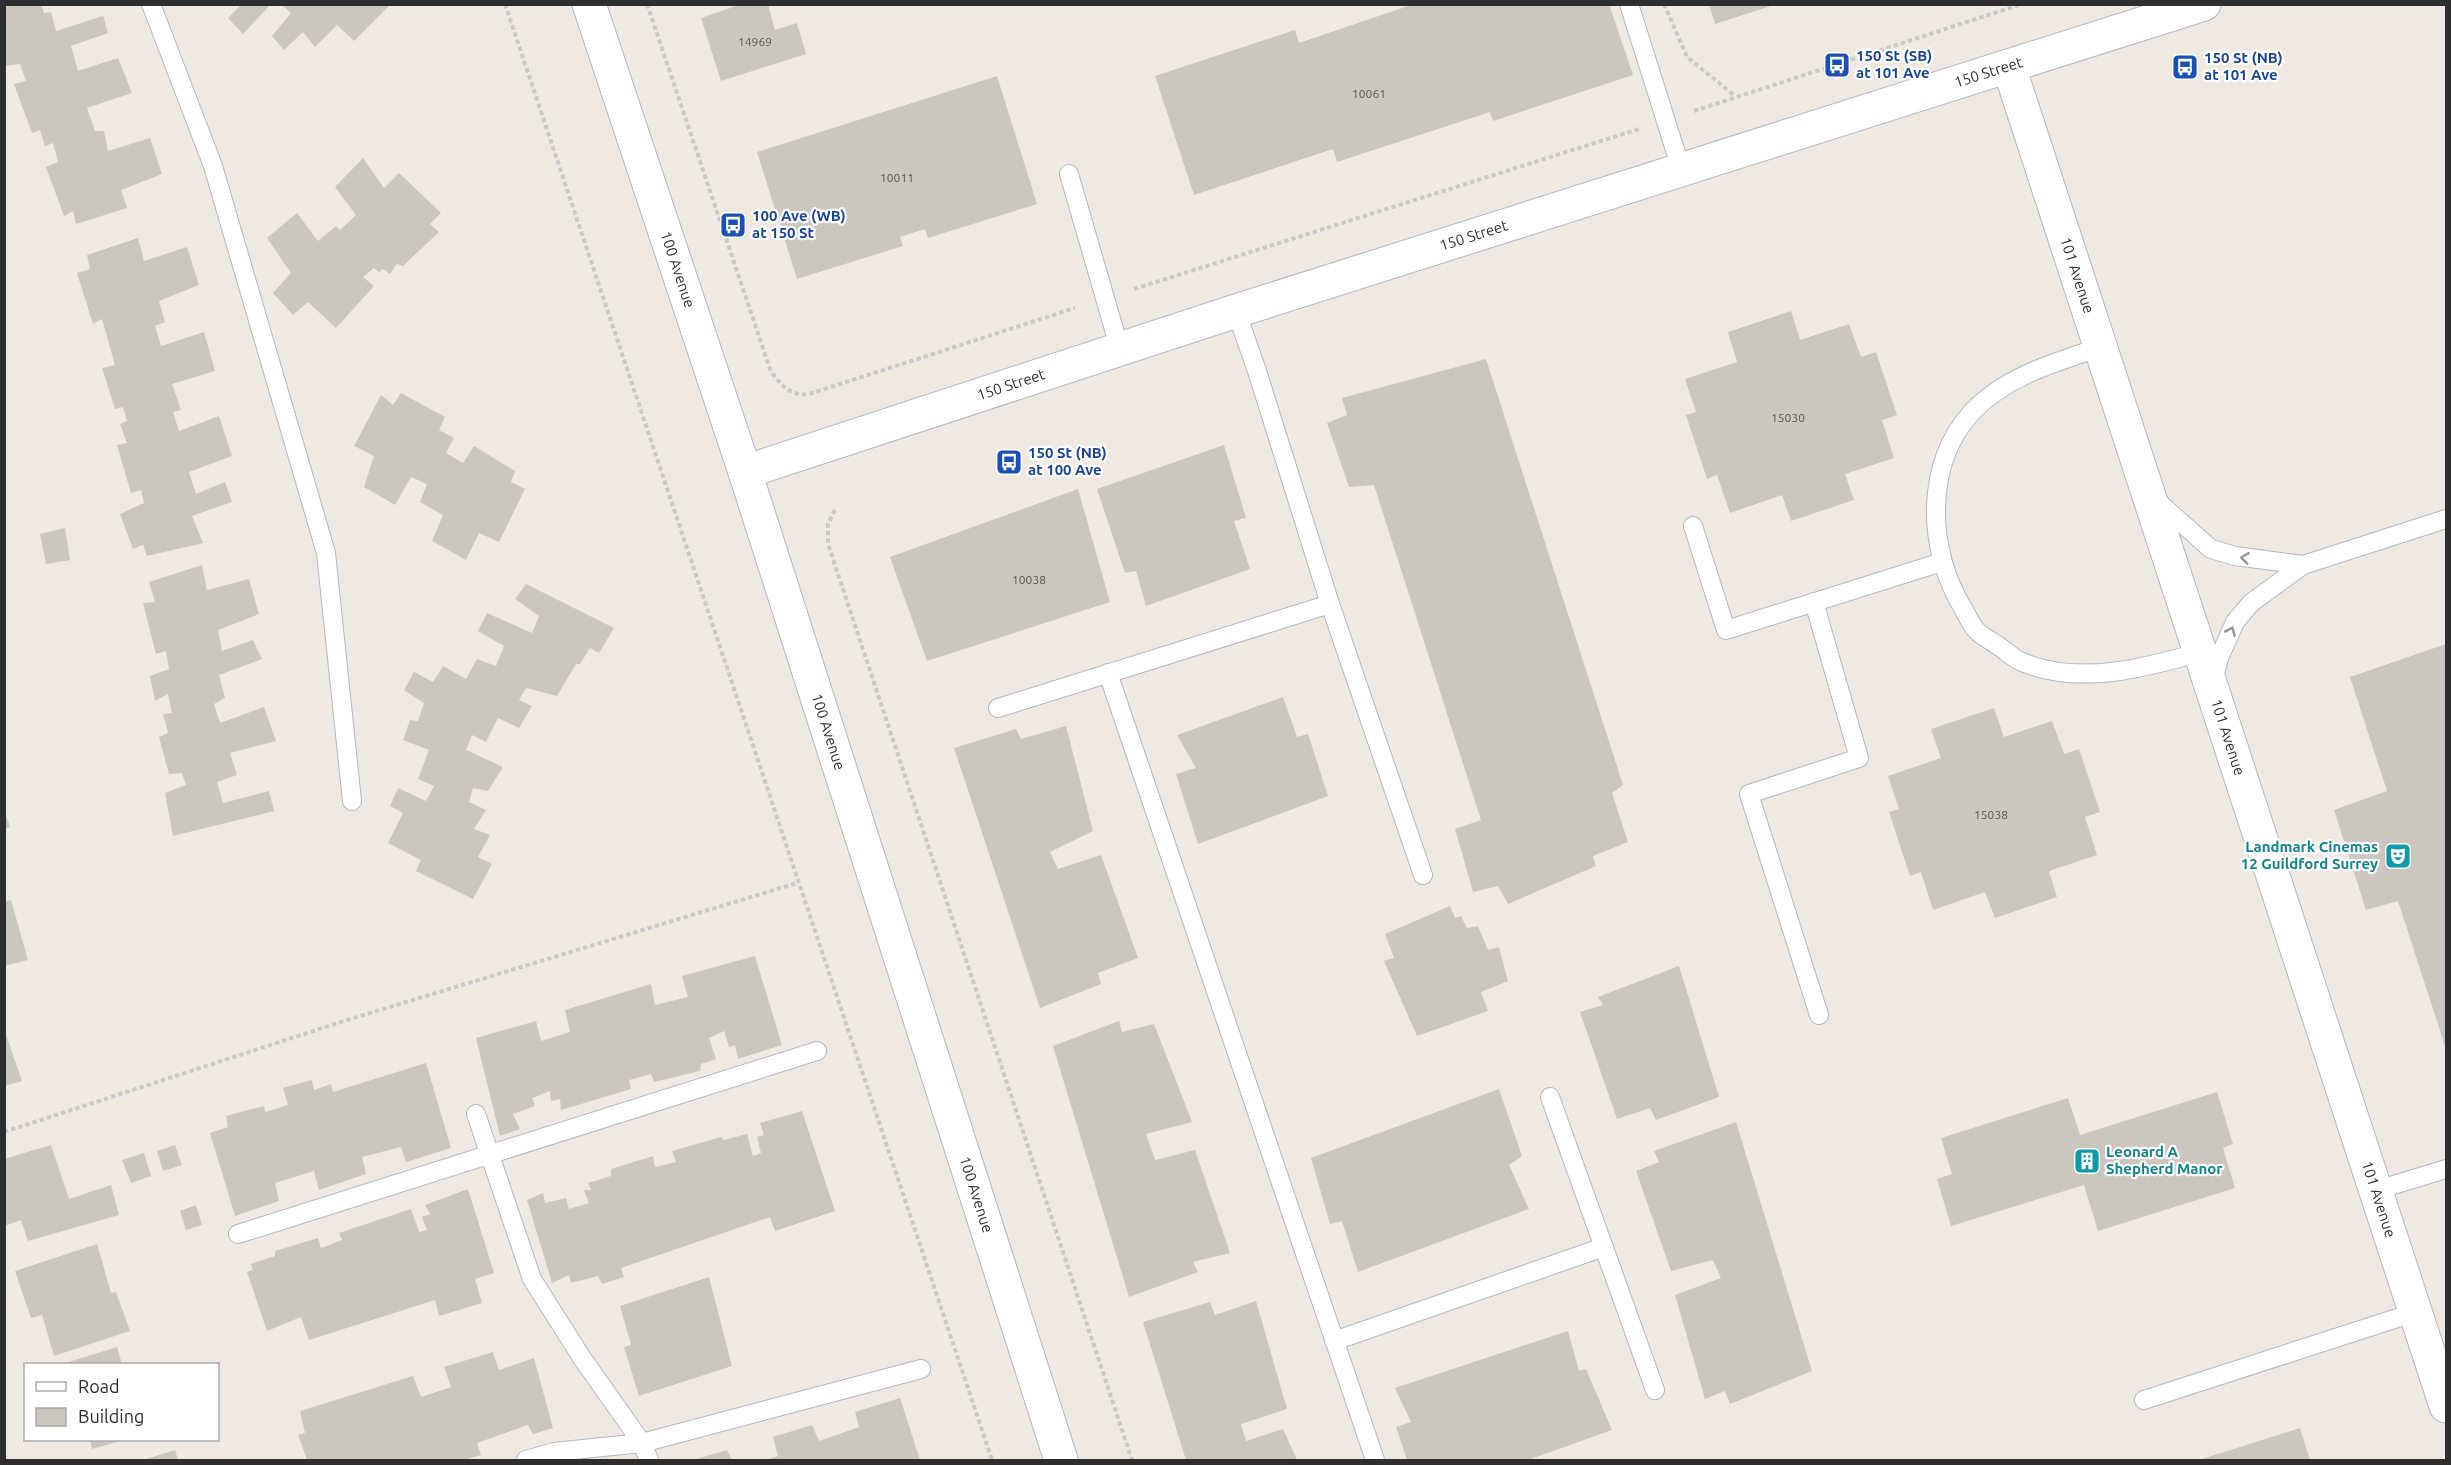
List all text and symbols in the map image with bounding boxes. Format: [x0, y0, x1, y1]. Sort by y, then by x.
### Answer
house number: 14969 [738, 35, 772, 48]
place label: 150 St (SB) at 101 Ave [1856, 47, 1932, 81]
place label: 150 St (NB) at 101 Ave [2204, 49, 2283, 83]
bus stop icon: 150 St (SB) at 101 Ave [1822, 50, 1852, 80]
bus stop icon: 150 St (NB) at 101 Ave [2170, 52, 2200, 82]
street label: 150 Street [1952, 53, 2025, 91]
house number: 10061 [1352, 87, 1386, 100]
house number: 10011 [880, 171, 914, 184]
place label: 100 Ave (WB) at 150 St [752, 207, 846, 241]
bus stop icon: 100 Ave (WB) at 150 St [718, 210, 748, 240]
street label: 150 Street [1437, 216, 1510, 254]
street label: 100 Avenue [657, 229, 699, 310]
street label: 101 Avenue [2057, 235, 2098, 315]
street label: 150 Street [975, 365, 1047, 403]
house number: 15030 [1771, 411, 1805, 424]
place label: 150 St (NB) at 100 Ave [1028, 444, 1107, 478]
bus stop icon: 150 St (NB) at 100 Ave [994, 447, 1024, 477]
one-way arrow [2241, 552, 2250, 564]
house number: 10038 [1012, 573, 1046, 586]
one-way arrow [2224, 626, 2236, 637]
street label: 100 Avenue [808, 691, 849, 772]
street label: 101 Avenue [2208, 697, 2249, 777]
house number: 15038 [1974, 808, 2008, 821]
place label: Landmark Cinemas 12 Guildford Surrey [2241, 838, 2378, 872]
theatre icon: Landmark Cinemas 12 Guildford Surrey [2383, 841, 2413, 871]
place label: Leonard A Shepherd Manor [2106, 1143, 2223, 1177]
building icon: Leonard A Shepherd Manor [2072, 1146, 2102, 1176]
street label: 100 Avenue [956, 1154, 997, 1235]
street label: 101 Avenue [2359, 1159, 2399, 1239]
legend [24, 1363, 219, 1441]
text: Road [78, 1376, 120, 1396]
text: Building [78, 1406, 144, 1426]

